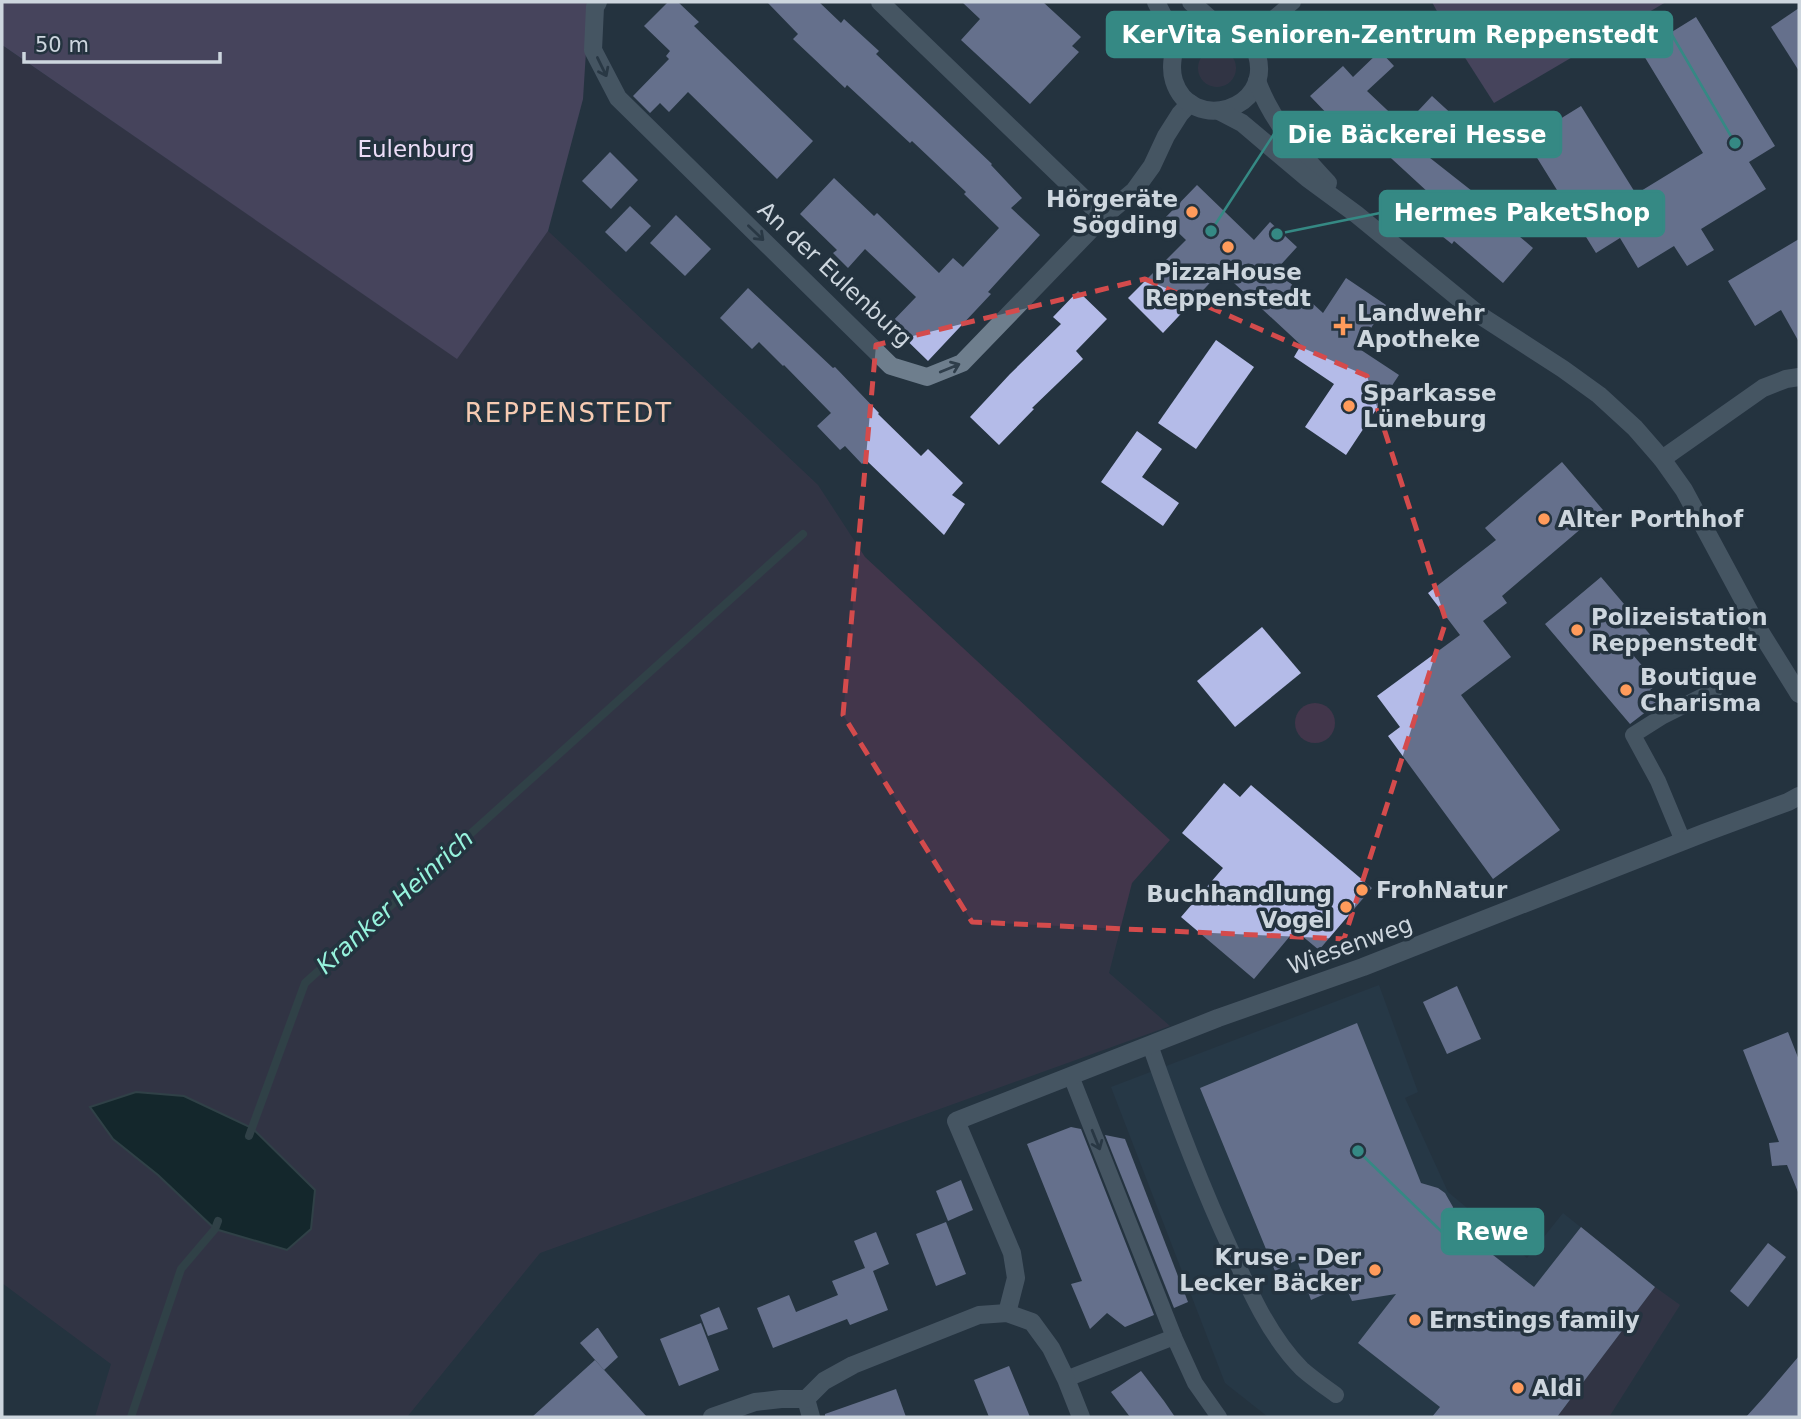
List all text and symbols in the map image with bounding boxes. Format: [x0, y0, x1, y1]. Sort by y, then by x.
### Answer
callout: KerVita Senioren-Zentrum Reppenstedt [1107, 12, 1672, 57]
scale bar [24, 21, 220, 65]
text: KerVita Senioren-Zentrum Reppenstedt [1122, 21, 1658, 49]
text: 50 m [35, 33, 89, 57]
one-way arrow [596, 56, 609, 77]
callout: Die Bäckerei Hesse [1274, 112, 1561, 157]
text: Die Bäckerei Hesse [1288, 121, 1547, 149]
park label: Eulenburg [357, 136, 475, 162]
place label: Hörgeräte Sögding [1046, 186, 1178, 238]
callout: Hermes PaketShop [1380, 191, 1664, 236]
street label: An der Eulenburg [753, 196, 917, 352]
text: Hermes PaketShop [1394, 199, 1650, 227]
marker: Hörgeräte Sögding [1184, 204, 1200, 220]
one-way arrow [747, 225, 764, 242]
marker: PizzaHouse Reppenstedt [1220, 239, 1236, 255]
place label: PizzaHouse Reppenstedt [1145, 259, 1311, 311]
place label: Landwehr Apotheke [1357, 300, 1485, 352]
marker: Landwehr Apotheke [1335, 318, 1351, 334]
one-way arrow [939, 361, 960, 374]
place label: Sparkasse Lüneburg [1363, 380, 1497, 432]
district label: REPPENSTEDT [465, 398, 673, 428]
marker: Sparkasse Lüneburg [1341, 398, 1357, 414]
place label: Alter Porthhof [1558, 506, 1744, 532]
marker: Alter Porthhof [1536, 511, 1552, 527]
place label: Polizeistation Reppenstedt [1591, 604, 1768, 656]
marker: Polizeistation Reppenstedt [1569, 622, 1585, 638]
place label: Boutique Charisma [1640, 664, 1761, 716]
marker: Boutique Charisma [1618, 682, 1634, 698]
water label: Kranker Heinrich [311, 824, 479, 980]
place label: FrohNatur [1376, 877, 1508, 903]
place label: Buchhandlung Vogel [1146, 881, 1332, 933]
marker: FrohNatur [1354, 882, 1370, 898]
marker: Buchhandlung Vogel [1338, 899, 1354, 915]
street label: Wiesenweg [1284, 910, 1416, 980]
one-way arrow [1091, 1128, 1104, 1150]
callout: Rewe [1442, 1209, 1543, 1254]
text: Rewe [1455, 1218, 1529, 1246]
place label: Kruse - Der Lecker Bäcker [1179, 1244, 1362, 1296]
marker: Kruse - Der Lecker Bäcker [1367, 1262, 1383, 1278]
place label: Ernstings family [1429, 1307, 1640, 1333]
marker: Ernstings family [1407, 1312, 1423, 1328]
place label: Aldi [1532, 1375, 1582, 1401]
marker: Aldi [1510, 1380, 1526, 1396]

